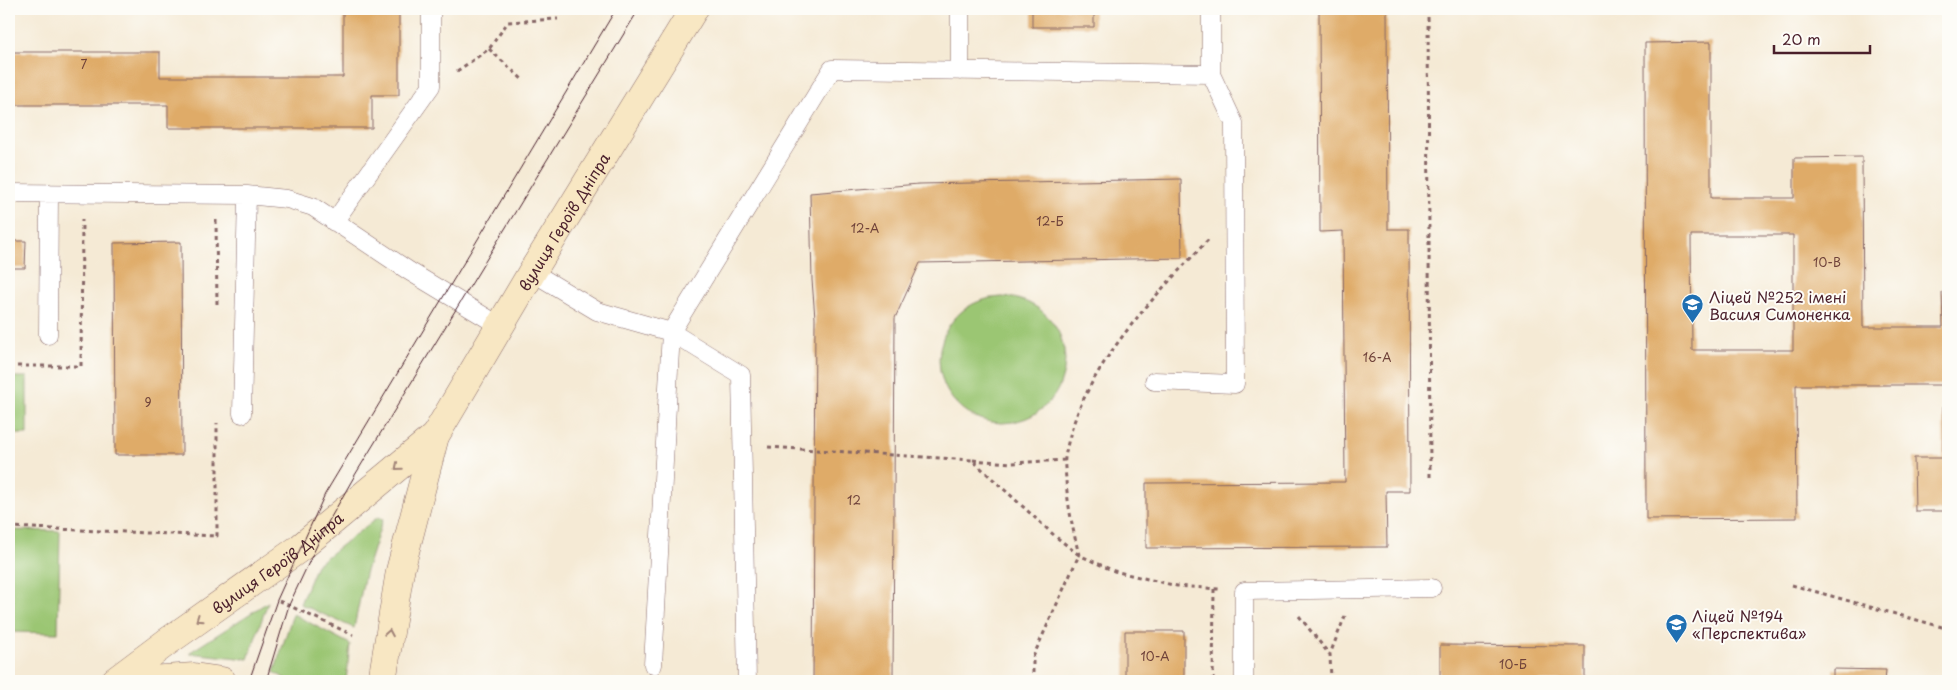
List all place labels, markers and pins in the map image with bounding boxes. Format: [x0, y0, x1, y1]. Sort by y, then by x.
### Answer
place label: Ліцей №252 імені Василя Симоненка [1709, 285, 1851, 325]
school or university icon: Ліцей №252 імені Василя Симоненка [1681, 293, 1705, 324]
place label: Ліцей №194 «Перспектива» [1692, 604, 1807, 644]
school or university icon: Ліцей №194 «Перспектива» [1664, 612, 1688, 643]

